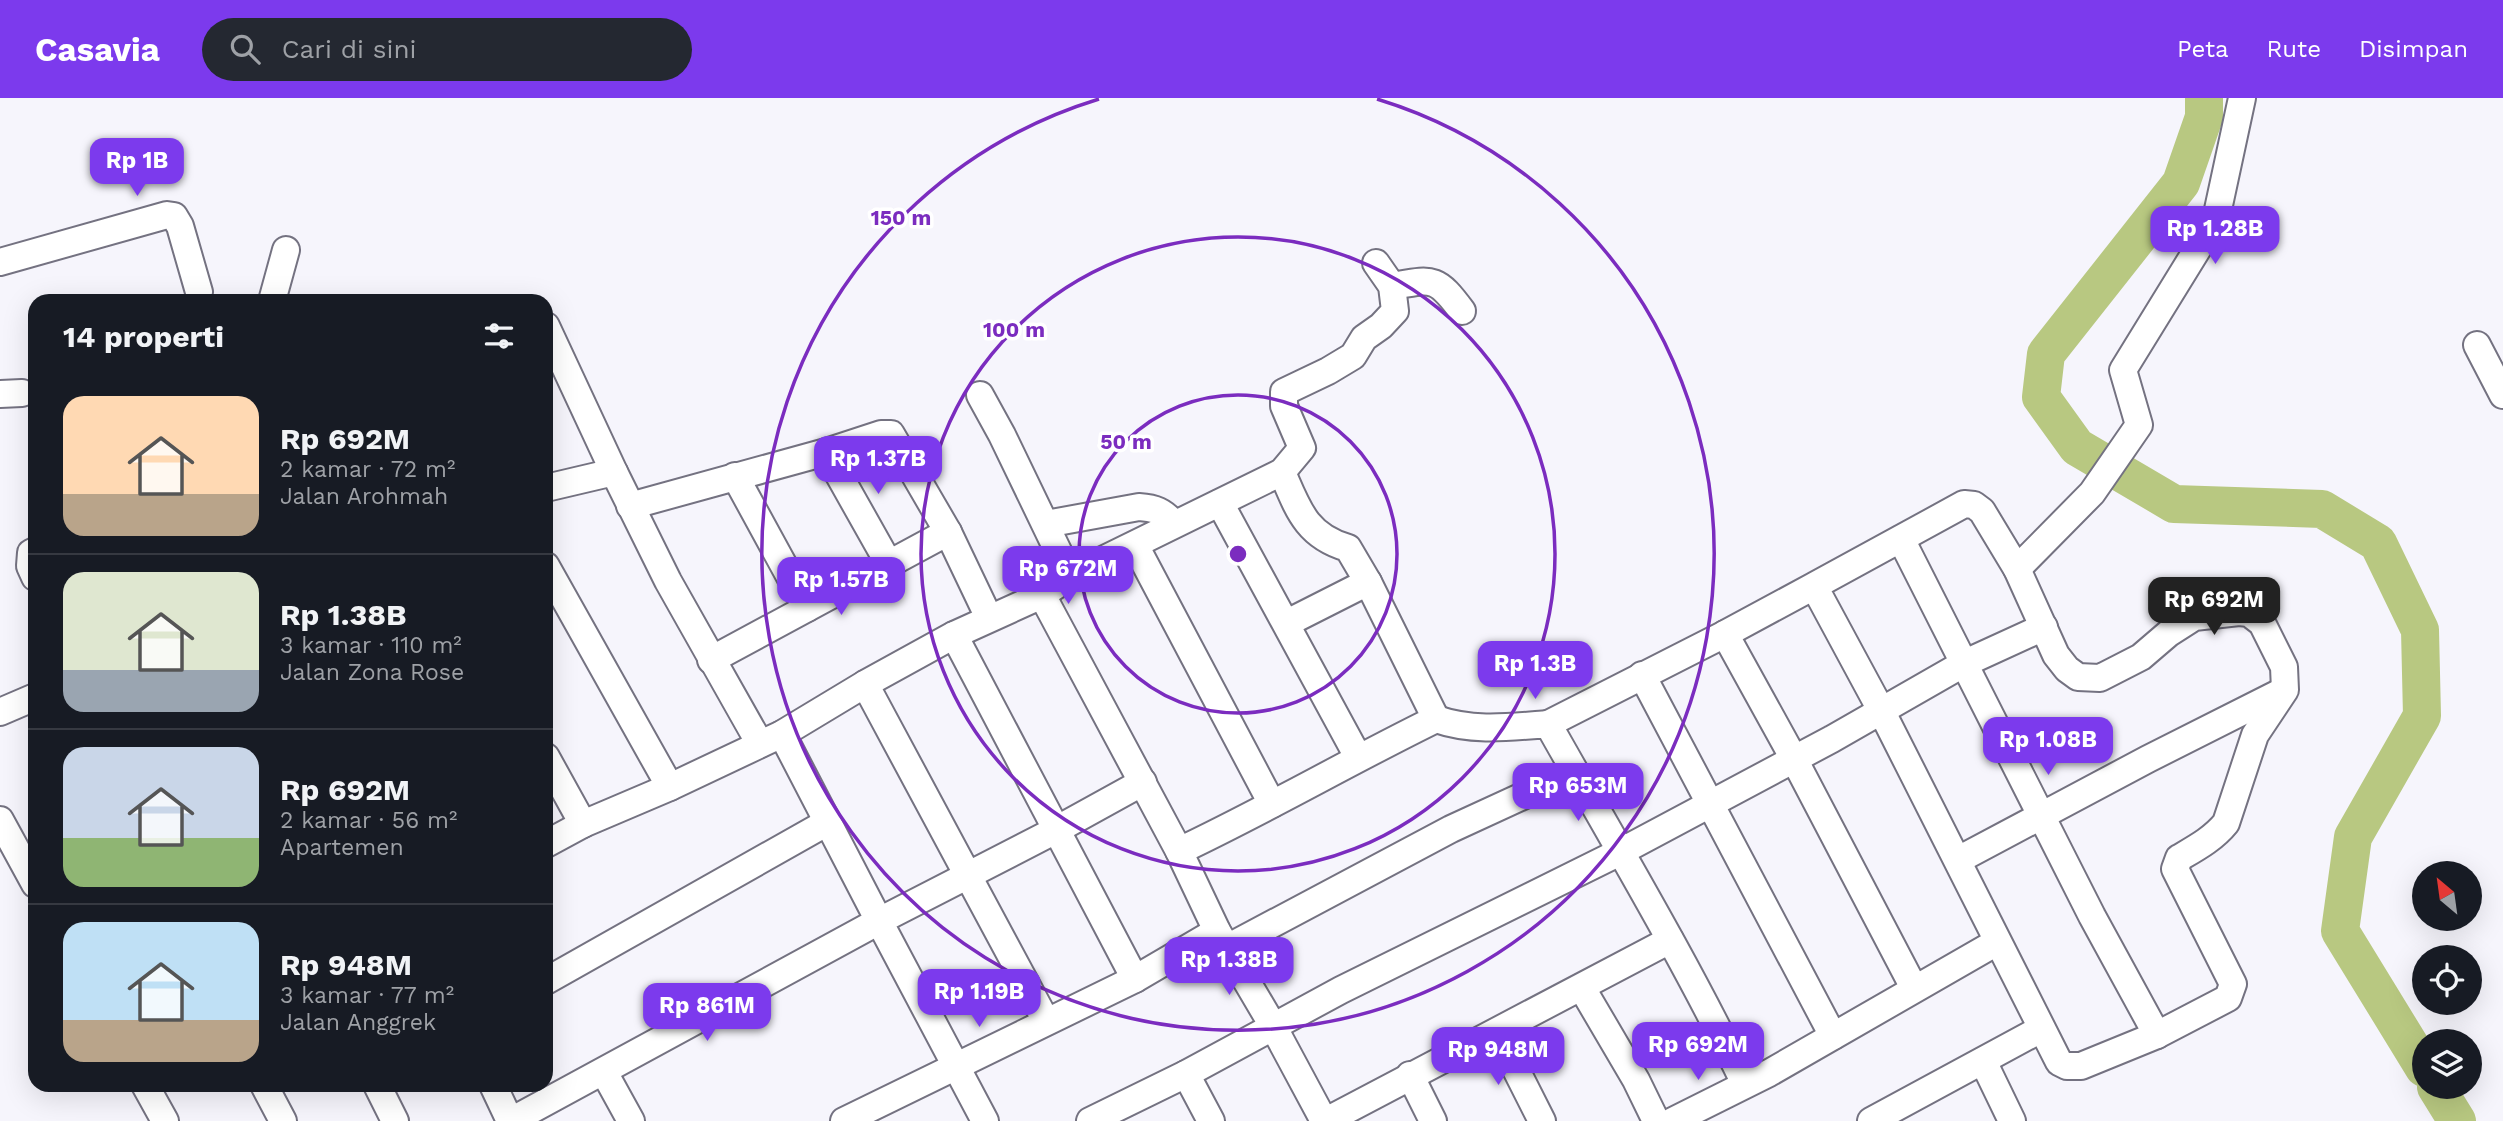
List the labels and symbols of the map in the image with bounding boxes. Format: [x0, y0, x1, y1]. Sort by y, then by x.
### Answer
pin: Rp 1B [88, 139, 186, 198]
text: 150 m [871, 205, 931, 230]
pin: Rp 1.28B [2143, 206, 2287, 266]
text: 100 m [983, 317, 1045, 342]
text: 50 m [1100, 429, 1152, 454]
pin: Rp 1.37B [806, 436, 950, 496]
centre of rings [1226, 542, 1250, 566]
pin: Rp 672M [1003, 546, 1133, 606]
pin: Rp 1.57B [769, 558, 913, 617]
pin: Rp 692M [2149, 578, 2279, 637]
pin: Rp 1.3B [1470, 642, 1600, 701]
pin: Rp 1.08B [1976, 718, 2120, 777]
pin: Rp 653M [1513, 764, 1643, 823]
north arrow [2412, 861, 2482, 931]
pin: Rp 1.38B [1157, 937, 1301, 997]
pin: Rp 1.19B [907, 970, 1051, 1029]
pin: Rp 861M [642, 984, 772, 1043]
pin: Rp 692M [1633, 1023, 1763, 1082]
pin: Rp 948M [1433, 1028, 1563, 1087]

